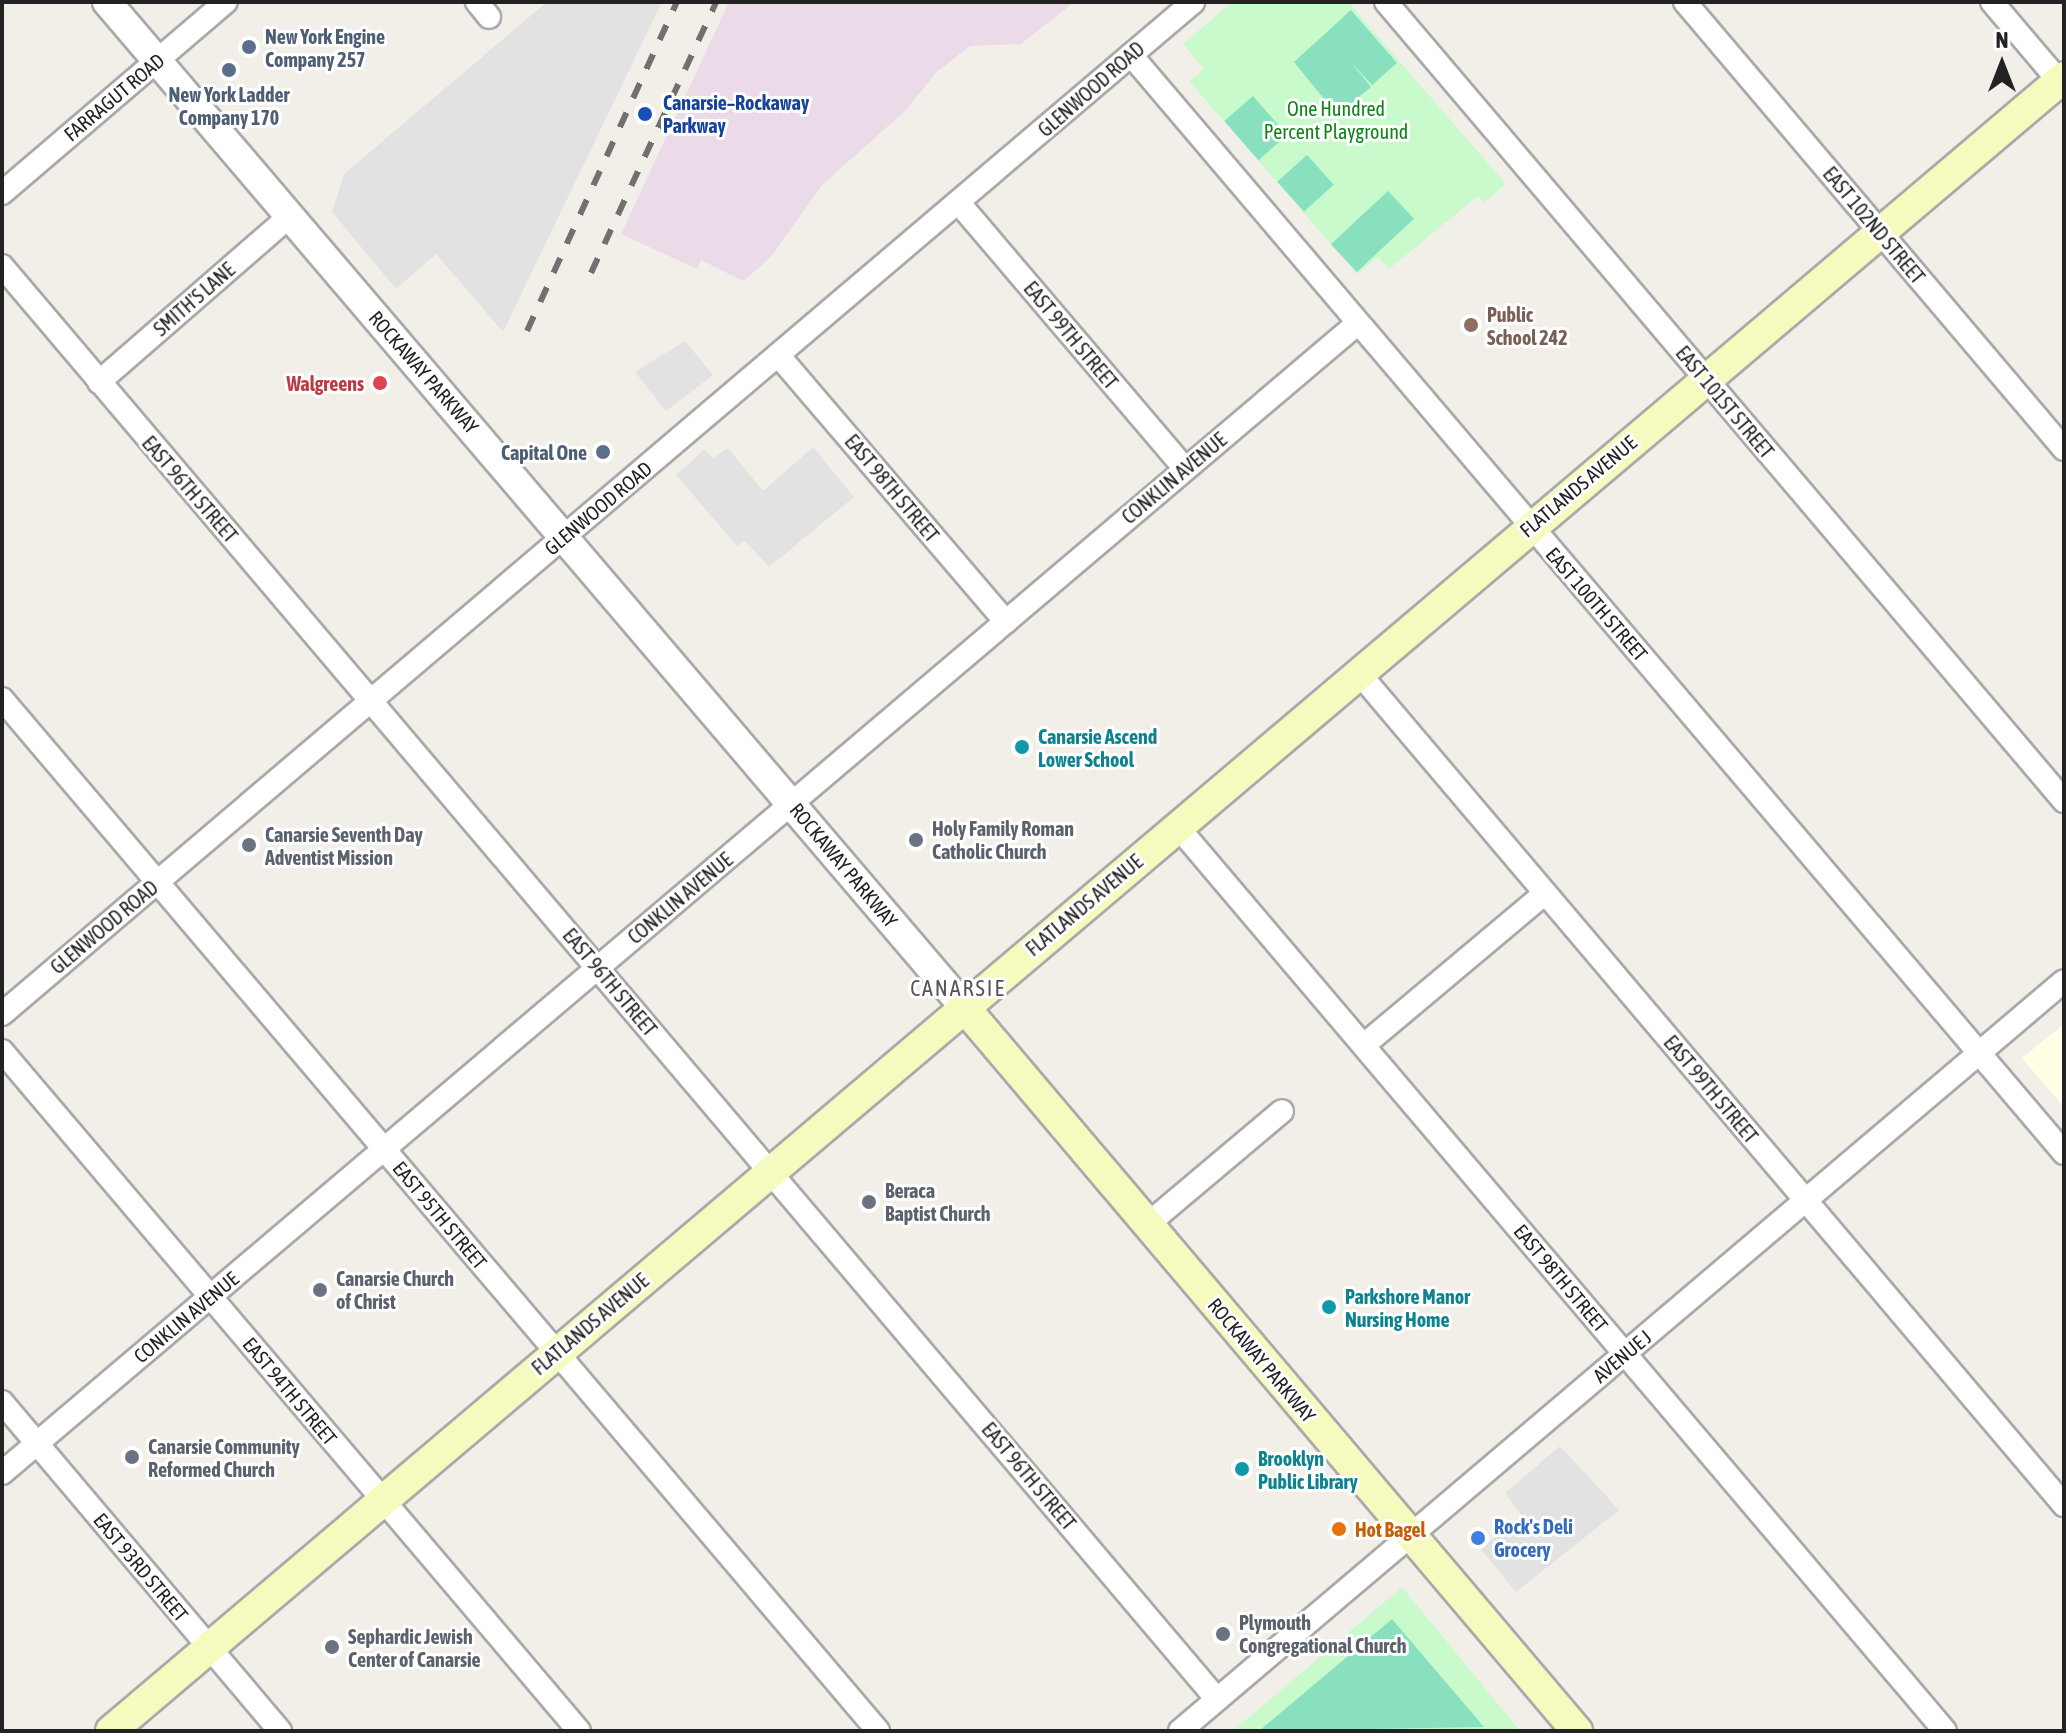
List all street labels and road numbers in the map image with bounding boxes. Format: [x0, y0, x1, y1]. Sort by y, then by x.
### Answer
street label: GLENWOOD ROAD [1033, 36, 1149, 142]
street label: FARRAGUT ROAD [59, 48, 169, 146]
street label: EAST 102ND STREET [1818, 162, 1930, 288]
street label: SMITH'S LANE [149, 257, 239, 341]
street label: EAST 99TH STREET [1019, 276, 1123, 394]
street label: ROCKAWAY PARKWAY [364, 306, 484, 438]
street label: EAST 101ST STREET [1671, 341, 1779, 463]
street label: CONKLIN AVENUE [1117, 427, 1231, 529]
street label: EAST 98TH STREET [840, 429, 944, 547]
street label: FLATLANDS AVENUE [1515, 430, 1641, 542]
street label: EAST 96TH STREET [137, 431, 243, 547]
street label: GLENWOOD ROAD [539, 456, 657, 560]
street label: EAST 100TH STREET [1541, 542, 1653, 666]
street label: ROCKAWAY PARKWAY [785, 798, 903, 932]
street label: CONKLIN AVENUE [623, 847, 737, 949]
street label: FLATLANDS AVENUE [1021, 849, 1147, 961]
street label: GLENWOOD ROAD [45, 875, 163, 979]
street label: EAST 96TH STREET [558, 923, 662, 1041]
street label: EAST 99TH STREET [1659, 1030, 1763, 1148]
street label: EAST 95TH STREET [388, 1156, 492, 1274]
street label: EAST 98TH STREET [1509, 1219, 1613, 1337]
street label: CONKLIN AVENUE [129, 1266, 243, 1368]
street label: FLATLANDS AVENUE [527, 1268, 653, 1380]
street label: ROCKAWAY PARKWAY [1203, 1293, 1321, 1427]
street label: AVENUE J [1588, 1325, 1656, 1387]
street label: EAST 94TH STREET [238, 1332, 342, 1450]
street label: EAST 96TH STREET [977, 1417, 1081, 1535]
street label: EAST 93RD STREET [89, 1508, 193, 1626]

